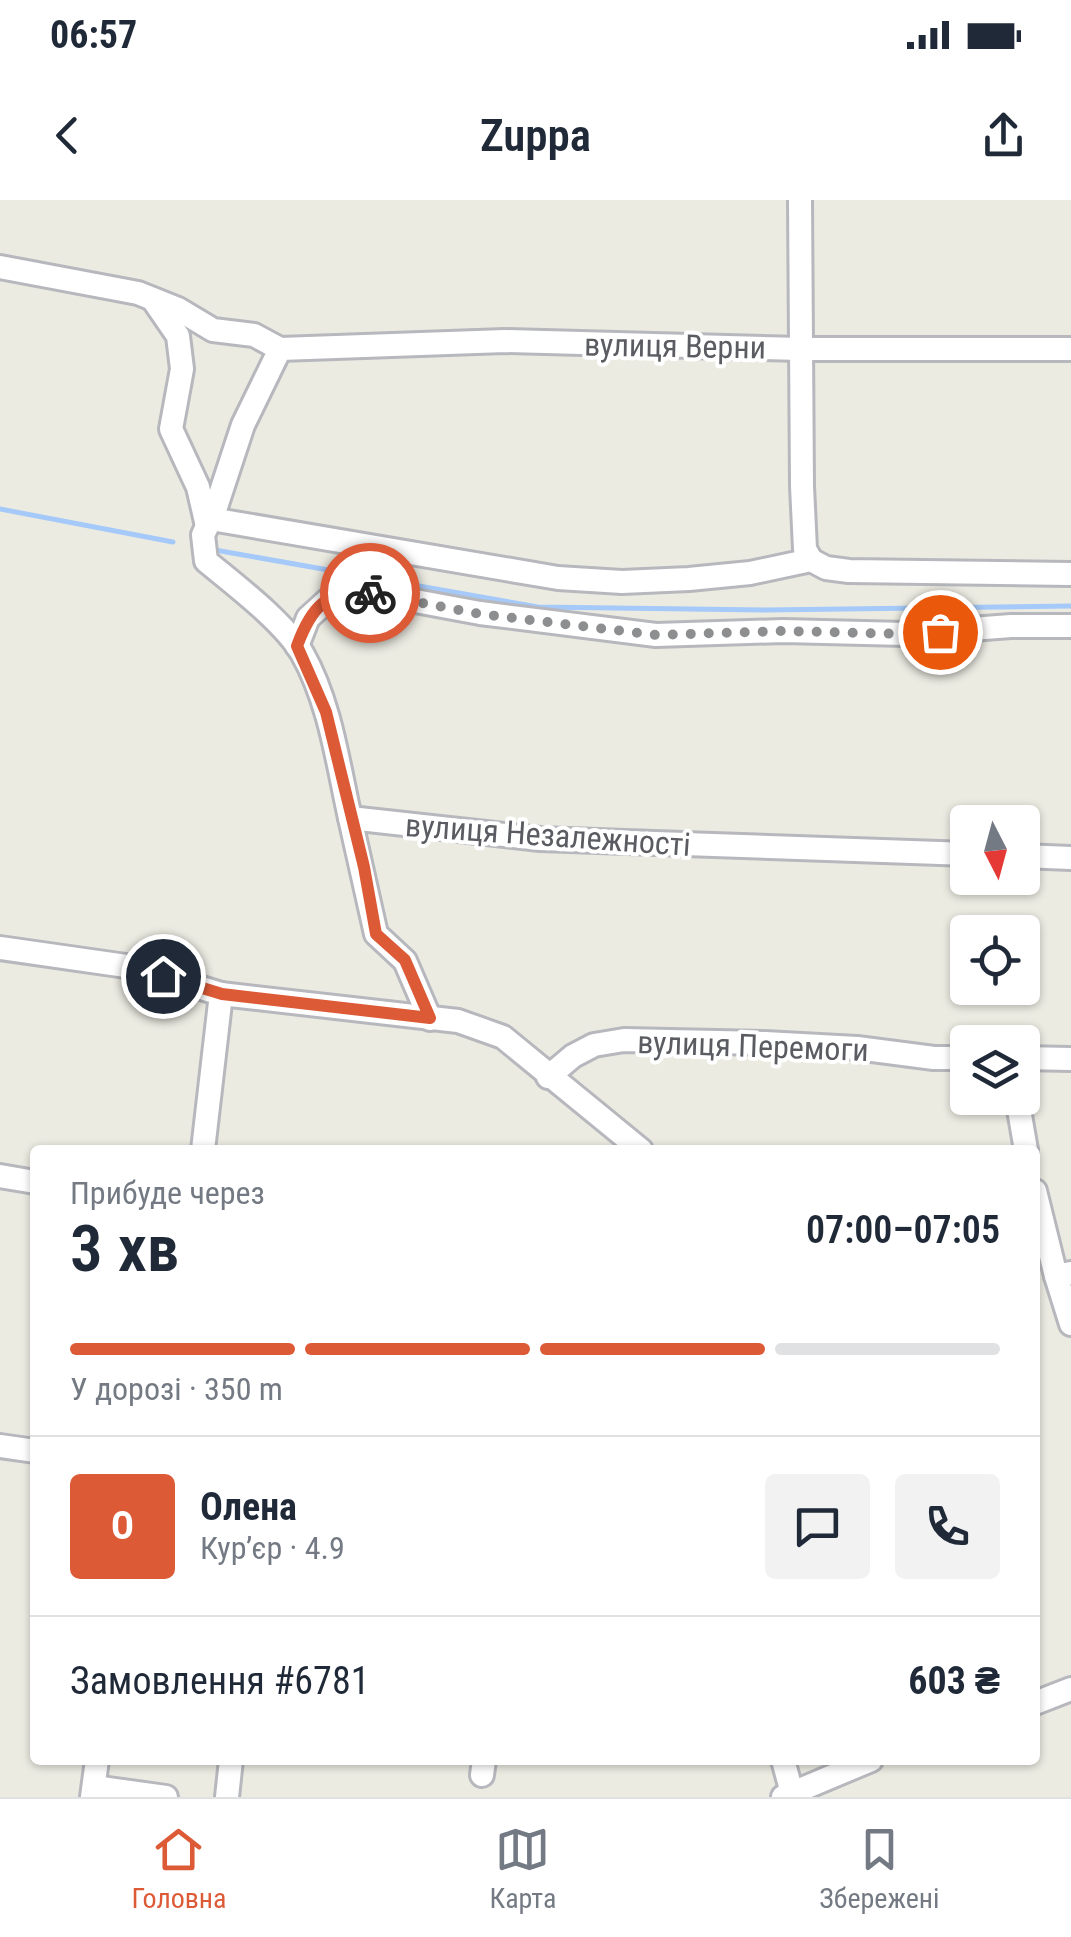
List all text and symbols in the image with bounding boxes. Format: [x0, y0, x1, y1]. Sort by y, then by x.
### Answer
text: 06:57 [50, 13, 137, 57]
icon: back [40, 108, 95, 163]
icon: share [976, 108, 1031, 163]
text: Zuppa [480, 109, 591, 162]
street label: вулиця Верни [584, 325, 766, 367]
courier [320, 543, 420, 643]
icon: bike [343, 566, 398, 621]
pin [898, 590, 983, 675]
icon: bag [913, 605, 968, 660]
north arrow [950, 805, 1040, 895]
map controls [950, 805, 1040, 1115]
street label: вулиця Незалежності [404, 806, 692, 864]
button: locate [950, 915, 1040, 1005]
pin [121, 934, 206, 1019]
icon: home [136, 949, 191, 1004]
street label: вулиця Перемоги [637, 1023, 869, 1069]
button: layers [950, 1025, 1040, 1115]
text: Прибуде через [70, 1174, 265, 1212]
text: 07:00–07:05 [806, 1208, 1000, 1252]
text: 3 хв [70, 1211, 179, 1287]
text: У дорозі · 350 m [70, 1370, 283, 1408]
button: chat [765, 1474, 870, 1579]
button: phone [895, 1474, 1000, 1579]
text: Олена [200, 1485, 297, 1529]
text: О [111, 1504, 134, 1548]
text: Кур’єр · 4.9 [200, 1529, 345, 1567]
text: Замовлення #6781 [70, 1659, 369, 1703]
text: 603 ₴ [908, 1659, 1000, 1703]
tab: Головна [131, 1822, 227, 1915]
tab: Карта [489, 1822, 556, 1915]
tab: Збережені [819, 1822, 940, 1915]

